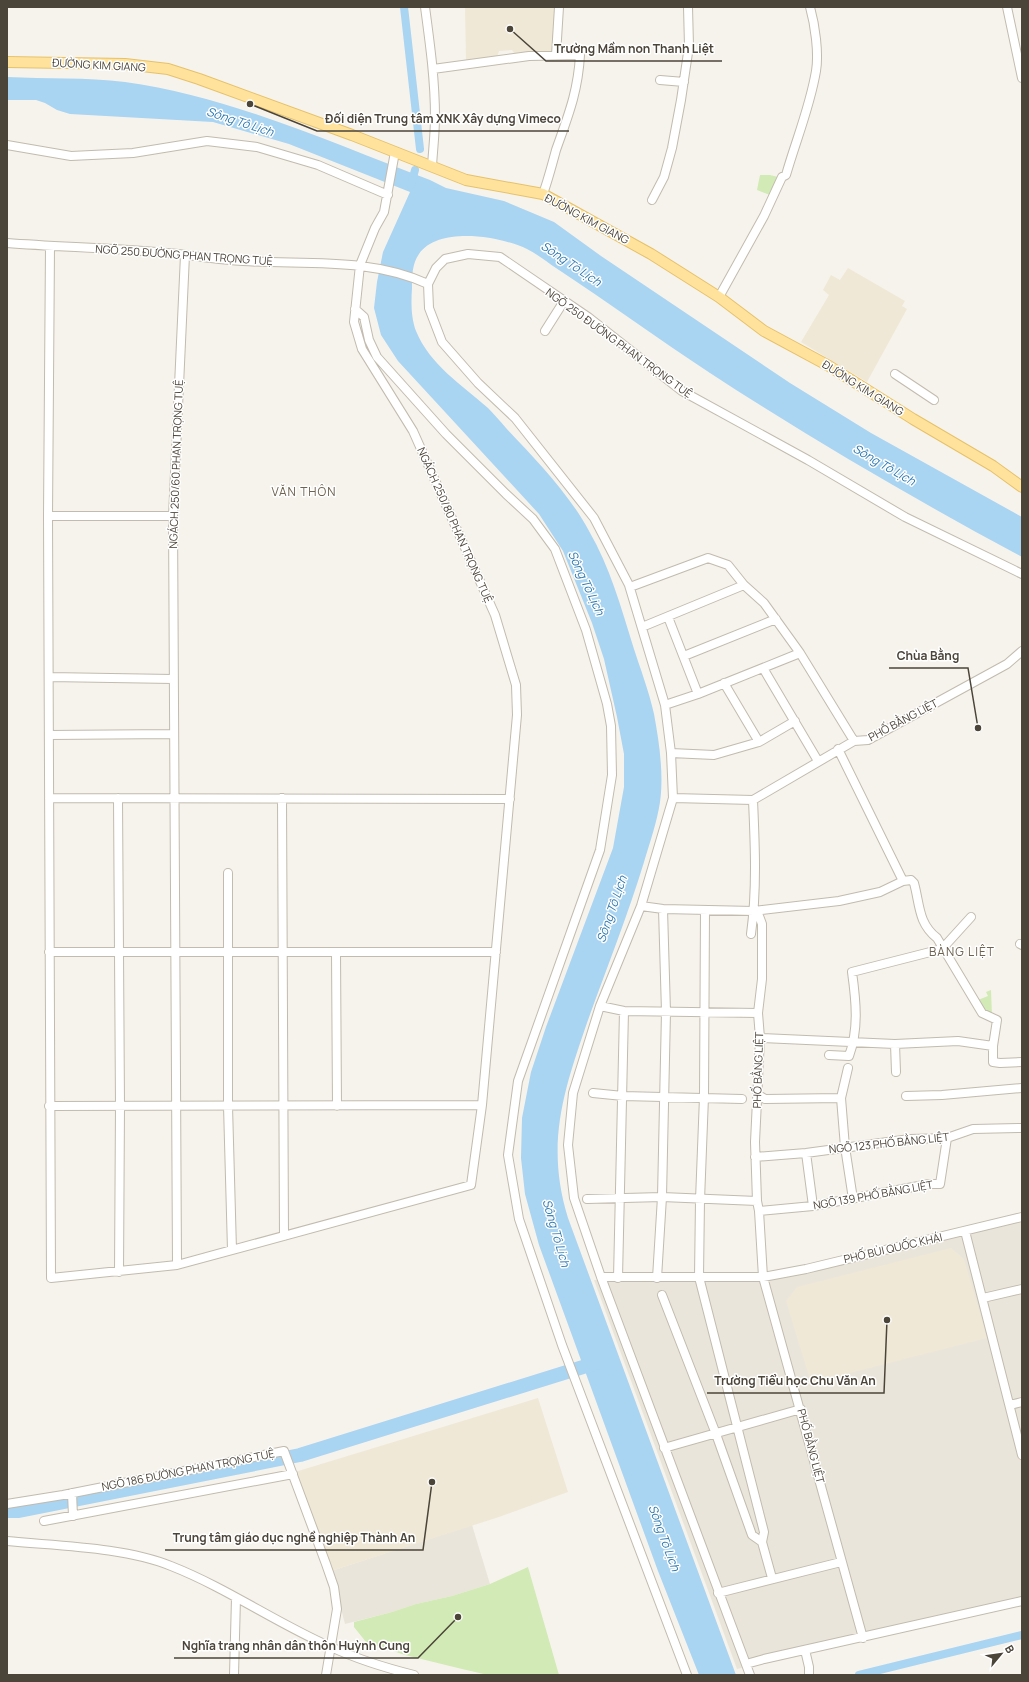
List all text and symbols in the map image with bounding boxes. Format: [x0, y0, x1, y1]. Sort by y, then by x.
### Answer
callout: Trường Mầm non Thanh Liệt [546, 37, 722, 61]
text: Trường Mầm non Thanh Liệt [554, 40, 714, 57]
street label: ĐƯỜNG KIM GIANG [52, 55, 146, 74]
water label: Sông Tô Lịch [204, 103, 277, 141]
callout: Đối diện Trung tâm XNK Xây dựng Vimeco [317, 107, 569, 131]
text: Đối diện Trung tâm XNK Xây dựng Vimeco [325, 110, 561, 127]
street label: ĐƯỜNG KIM GIANG [542, 190, 632, 247]
water label: Sông Tô Lịch [538, 237, 606, 291]
street label: NGÕ 250 ĐƯỜNG PHAN TRỌNG TUỆ [95, 241, 273, 268]
street label: NGÕ 250 ĐƯỜNG PHAN TRỌNG TUỆ [543, 284, 696, 401]
street label: ĐƯỜNG KIM GIANG [820, 356, 907, 419]
street label: NGÁCH 250/60 PHAN TRỌNG TUỆ [165, 379, 186, 549]
water label: Sông Tô Lịch [850, 440, 919, 490]
street label: NGÁCH 250/80 PHAN TRỌNG TUỆ [414, 445, 497, 605]
district label: VĂN THÔN [272, 483, 336, 500]
water label: Sông Tô Lịch [564, 548, 609, 619]
callout: Chùa Bằng [889, 644, 968, 668]
text: Chùa Bằng [897, 647, 959, 664]
street label: PHỐ BẰNG LIỆT [865, 695, 940, 744]
water label: Sông Tô Lịch [592, 872, 631, 944]
district label: BÀNG LIỆT [929, 943, 995, 960]
street label: PHỐ BẰNG LIỆT [749, 1031, 766, 1108]
street label: NGÕ 123 PHỐ BẰNG LIỆT [828, 1129, 950, 1156]
street label: NGÕ 139 PHỐ BẰNG LIỆT [812, 1177, 934, 1212]
water label: Sông Tô Lịch [539, 1197, 574, 1269]
street label: PHỐ BÙI QUỐC KHÁI [842, 1229, 944, 1266]
callout: Trường Tiểu học Chu Văn An [707, 1369, 884, 1393]
text: Trường Tiểu học Chu Văn An [714, 1372, 876, 1389]
street label: PHỐ BẰNG LIỆT [794, 1407, 829, 1485]
street label: NGÕ 186 ĐƯỜNG PHAN TRỌNG TUỆ [100, 1445, 276, 1494]
water label: Sông Tô Lịch [645, 1502, 685, 1574]
callout: Trung tâm giáo dục nghề nghiệp Thành An [165, 1526, 423, 1550]
text: Trung tâm giáo dục nghề nghiệp Thành An [173, 1529, 415, 1546]
callout: Nghĩa trang nhân dân thôn Huỳnh Cung [174, 1634, 418, 1658]
north arrow [981, 1634, 1021, 1674]
text: Nghĩa trang nhân dân thôn Huỳnh Cung [182, 1637, 410, 1654]
text: B [1002, 1642, 1018, 1656]

